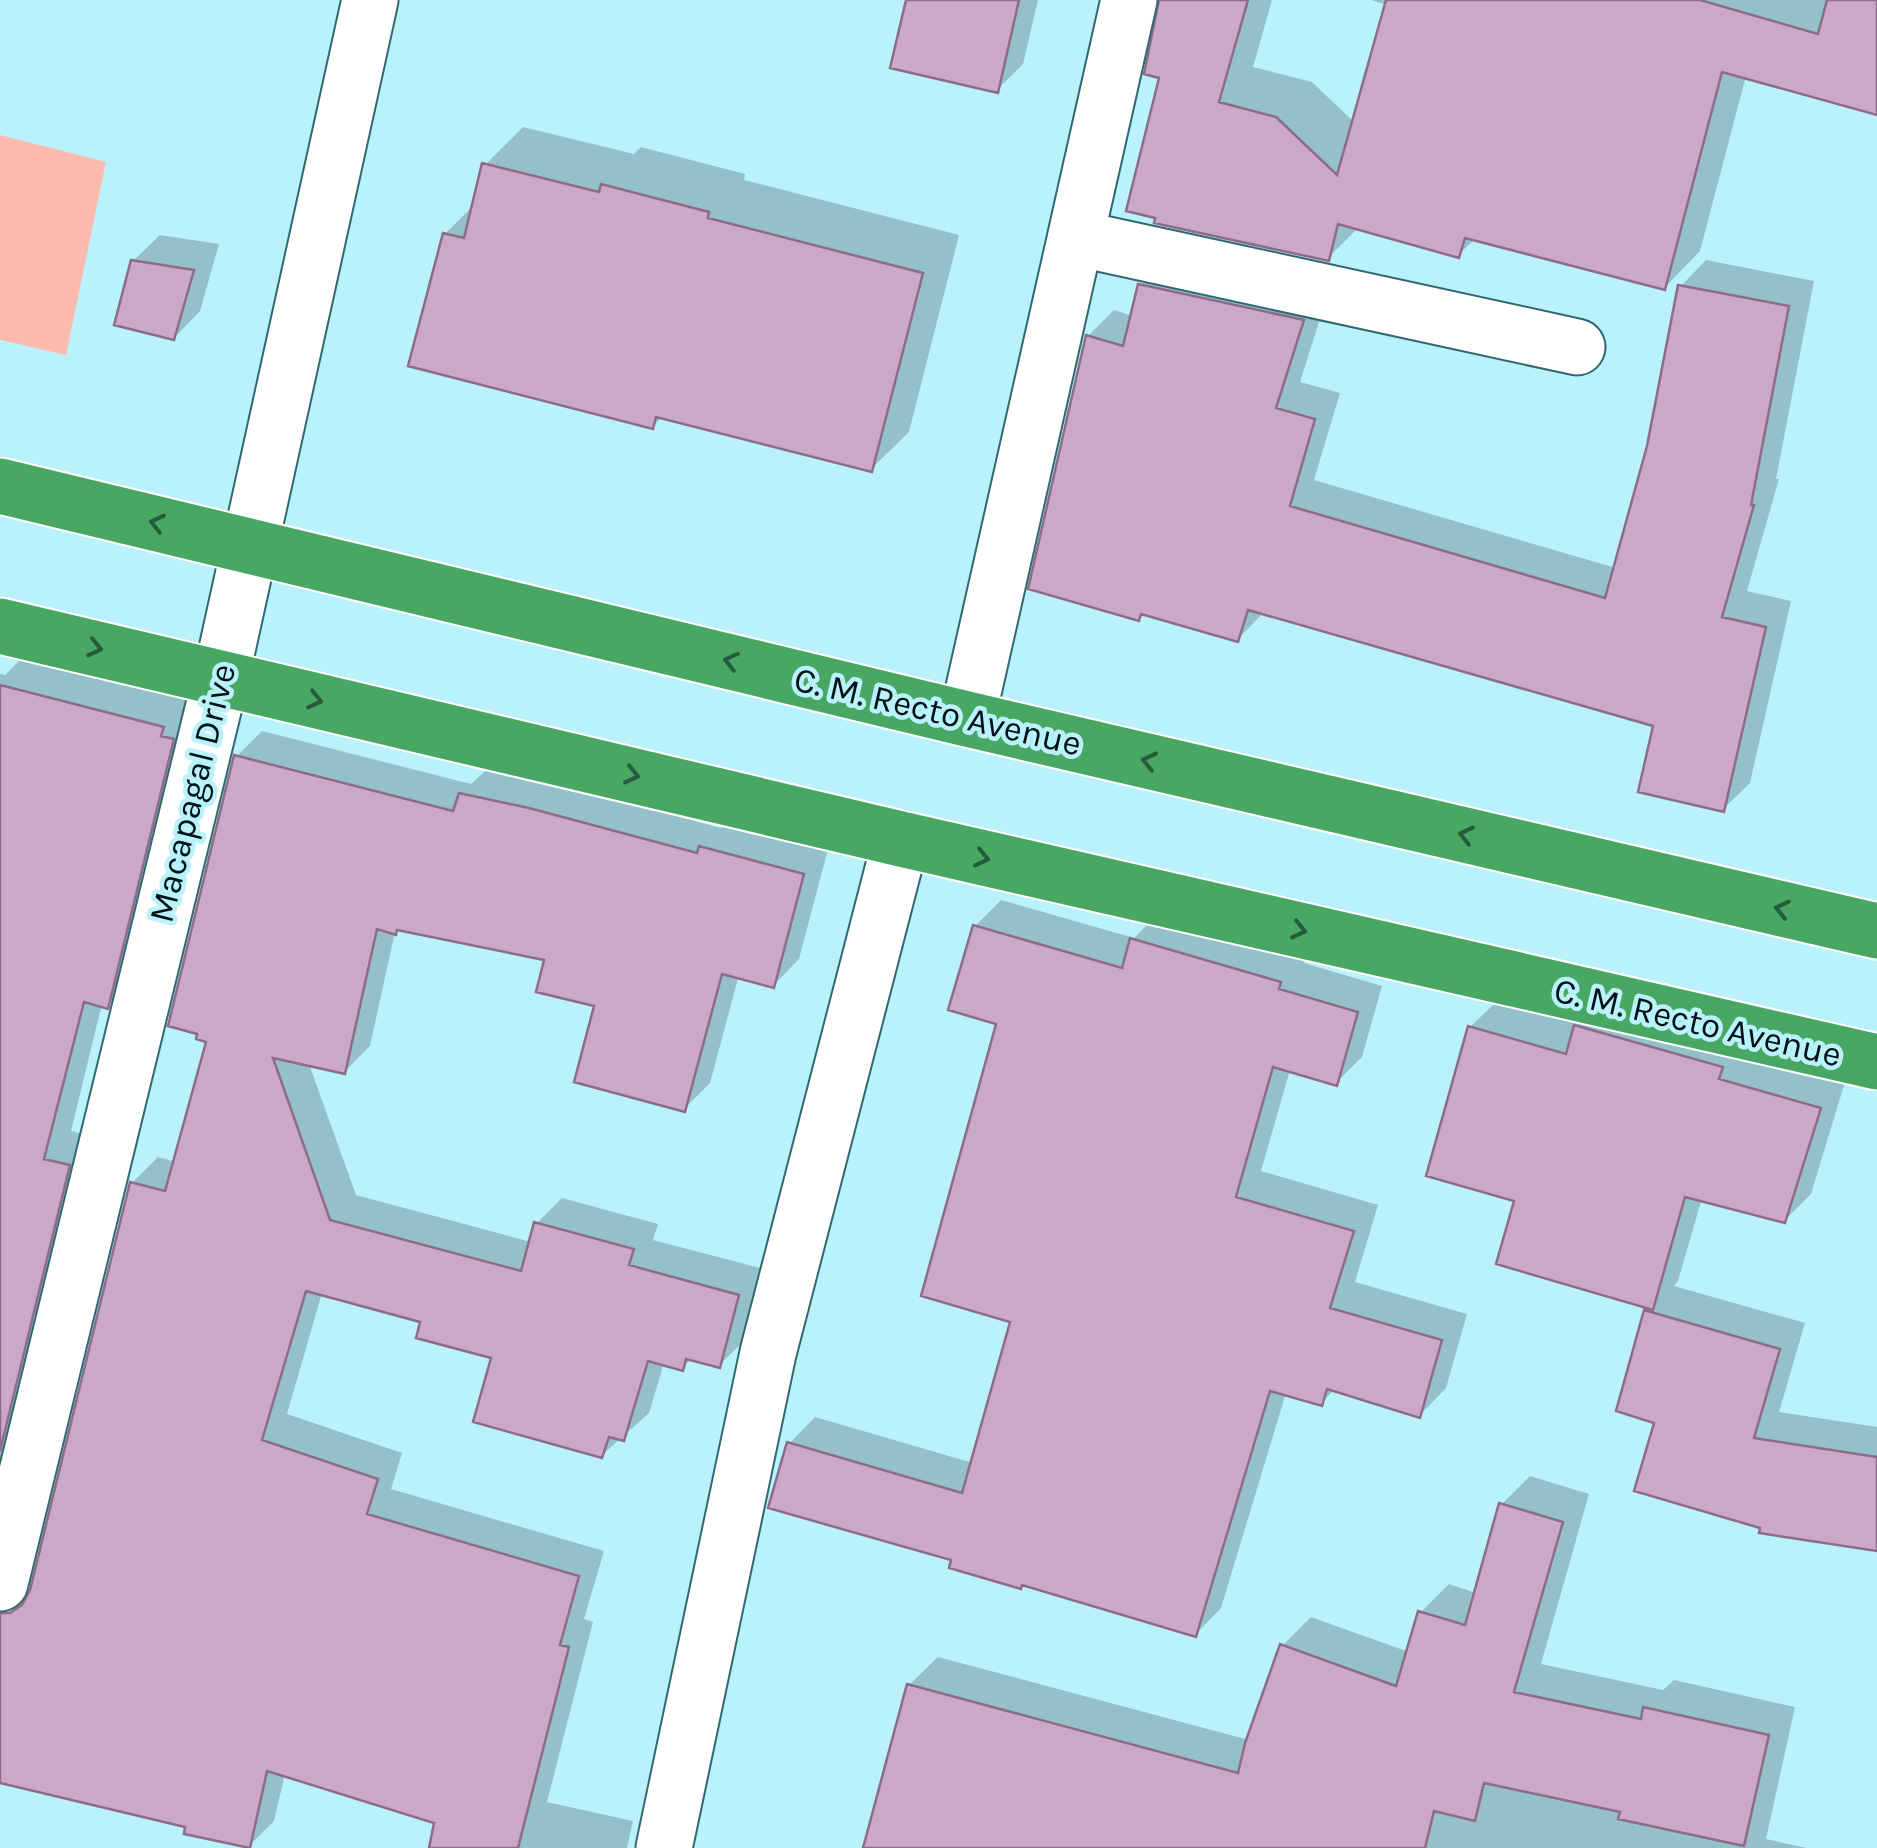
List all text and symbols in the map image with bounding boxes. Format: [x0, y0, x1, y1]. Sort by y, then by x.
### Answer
one-way arrow [149, 514, 166, 535]
one-way arrow [86, 636, 103, 657]
one-way arrow [723, 652, 740, 673]
street label: C. M. Recto Avenue [790, 659, 1085, 764]
street label: Macapagal Drive [141, 660, 244, 927]
one-way arrow [307, 688, 324, 709]
one-way arrow [1141, 752, 1158, 773]
one-way arrow [623, 763, 640, 784]
one-way arrow [1458, 826, 1475, 847]
one-way arrow [973, 846, 990, 867]
one-way arrow [1774, 900, 1791, 921]
one-way arrow [1290, 918, 1307, 939]
street label: C. M. Recto Avenue [1550, 970, 1845, 1075]

